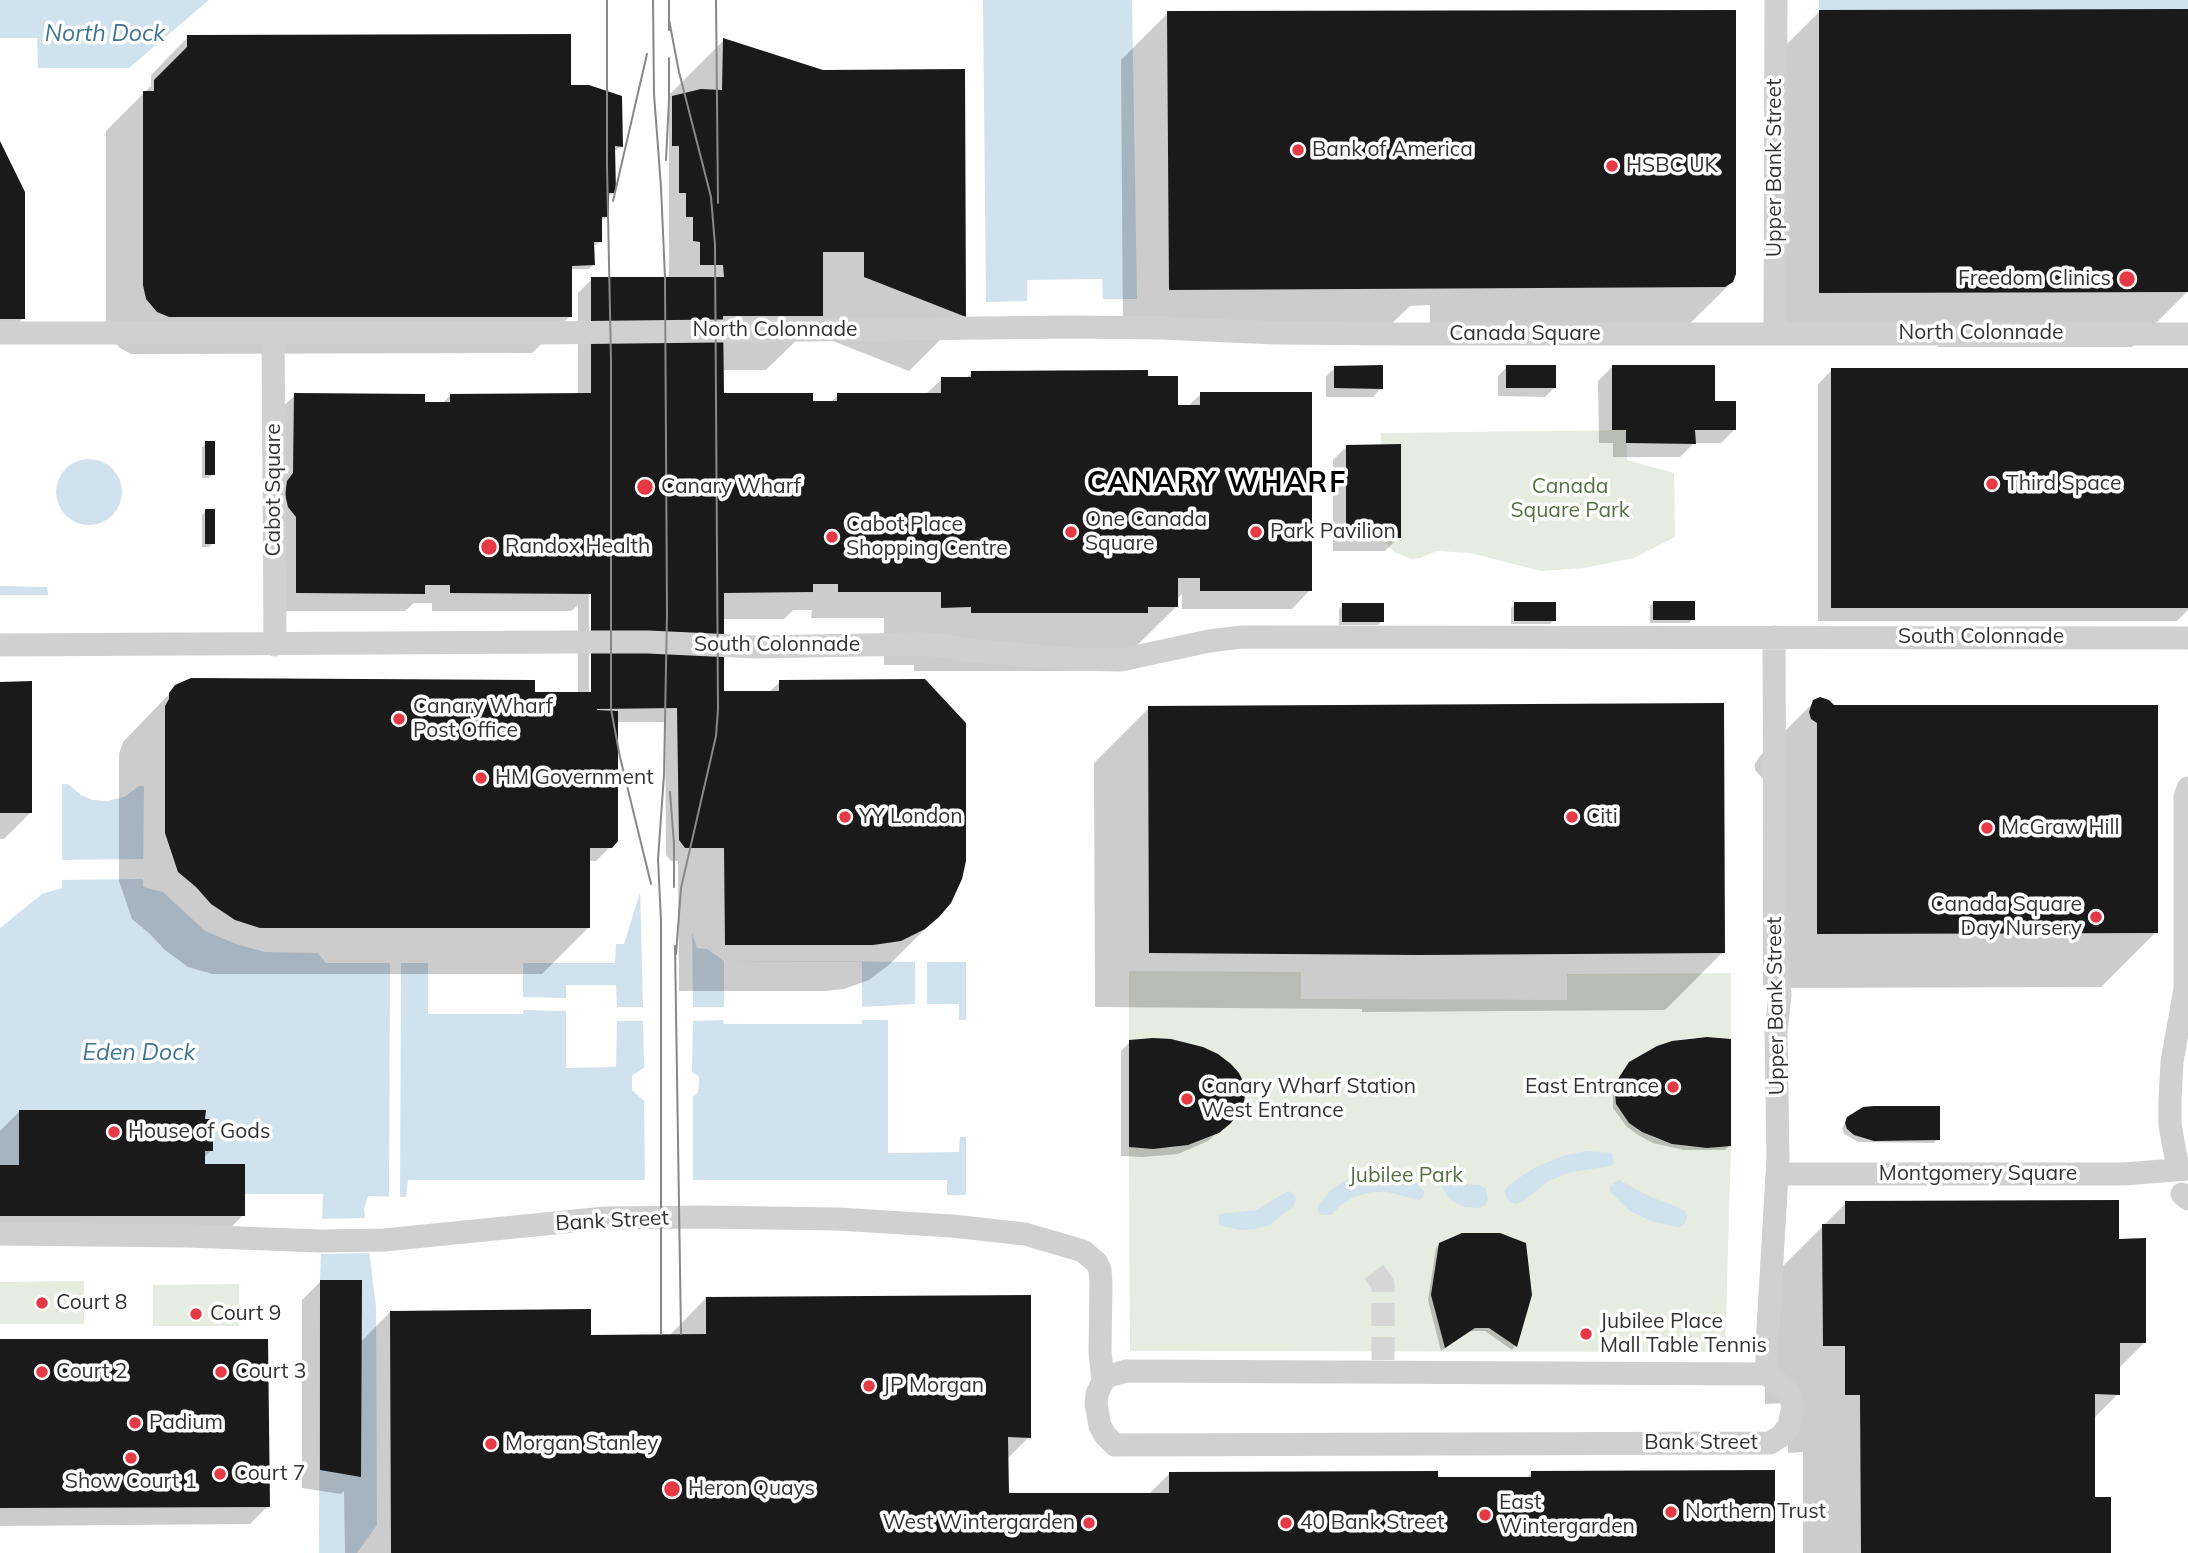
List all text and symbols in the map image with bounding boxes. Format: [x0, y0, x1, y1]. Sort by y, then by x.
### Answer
water label: North Dock [45, 20, 165, 48]
street label: Upper Bank Street [1762, 79, 1788, 257]
place label: Bank of America [1312, 137, 1473, 163]
marker: Bank of America [1290, 142, 1306, 158]
place label: HSBC UK [1626, 153, 1718, 179]
marker: HSBC UK [1604, 158, 1620, 174]
place label: Freedom Clinics [1958, 266, 2111, 292]
marker: Freedom Clinics [2117, 269, 2137, 289]
street label: North Colonnade [693, 317, 857, 343]
street label: North Colonnade [1899, 320, 2063, 346]
street label: Canada Square [1449, 321, 1601, 347]
street label: Cabot Square [261, 423, 287, 557]
district label: CANARY WHARF [1088, 467, 1346, 501]
place label: Third Space [2006, 471, 2121, 497]
place label: Canary Wharf [661, 474, 801, 500]
park label: Canada Square Park [1511, 474, 1629, 524]
marker: Third Space [1984, 476, 2000, 492]
marker: Canary Wharf [635, 477, 655, 497]
place label: One Canada Square [1085, 507, 1207, 557]
place label: Cabot Place Shopping Centre [846, 512, 1008, 562]
place label: Park Pavilion [1270, 519, 1396, 545]
marker: One Canada Square [1063, 524, 1079, 540]
marker: Park Pavilion [1248, 524, 1264, 540]
marker: Cabot Place Shopping Centre [824, 529, 840, 545]
place label: Randox Health [505, 534, 650, 560]
marker: Randox Health [479, 537, 499, 557]
street label: South Colonnade [1898, 624, 2064, 650]
street label: South Colonnade [694, 632, 860, 658]
place label: Canary Wharf Post Office [413, 694, 553, 744]
marker: Canary Wharf Post Office [391, 711, 407, 727]
place label: HM Government [495, 765, 654, 791]
marker: HM Government [473, 770, 489, 786]
place label: YY London [859, 804, 963, 830]
place label: Citi [1586, 804, 1618, 830]
marker: YY London [837, 809, 853, 825]
marker: Citi [1564, 809, 1580, 825]
place label: McGraw Hill [2001, 815, 2120, 841]
marker: McGraw Hill [1979, 820, 1995, 836]
place label: Canada Square Day Nursery [1930, 892, 2082, 942]
marker: Canada Square Day Nursery [2088, 909, 2104, 925]
street label: Upper Bank Street [1762, 916, 1790, 1096]
water label: Eden Dock [83, 1039, 195, 1067]
place label: Canary Wharf Station West Entrance [1201, 1074, 1416, 1124]
place label: East Entrance [1525, 1074, 1659, 1100]
marker: East Entrance [1665, 1079, 1681, 1095]
marker: Canary Wharf Station West Entrance [1179, 1091, 1195, 1107]
place label: House of Gods [128, 1119, 270, 1145]
marker: House of Gods [106, 1124, 122, 1140]
street label: Montgomery Square [1879, 1161, 2077, 1187]
park label: Jubilee Park [1349, 1163, 1463, 1189]
street label: Bank Street [555, 1205, 669, 1237]
place label: Court 8 [56, 1290, 127, 1316]
marker: Court 8 [34, 1295, 50, 1311]
place label: Court 9 [210, 1301, 281, 1327]
marker: Court 9 [188, 1306, 204, 1322]
place label: Jubilee Place Mall Table Tennis [1600, 1309, 1767, 1359]
marker: Jubilee Place Mall Table Tennis [1578, 1326, 1594, 1342]
place label: Court 2 [56, 1359, 127, 1385]
place label: Court 3 [235, 1359, 306, 1385]
marker: Court 2 [34, 1364, 50, 1380]
marker: Court 3 [213, 1364, 229, 1380]
place label: JP Morgan [883, 1373, 984, 1399]
marker: JP Morgan [861, 1378, 877, 1394]
place label: Padium [149, 1410, 223, 1436]
marker: Padium [127, 1415, 143, 1431]
street label: Bank Street [1644, 1430, 1758, 1456]
place label: Morgan Stanley [505, 1431, 658, 1457]
marker: Morgan Stanley [483, 1436, 499, 1452]
marker: Show Court 1 [123, 1450, 139, 1466]
place label: Court 7 [234, 1461, 305, 1487]
marker: Court 7 [212, 1466, 228, 1482]
place label: Show Court 1 [65, 1469, 197, 1495]
place label: Heron Quays [688, 1476, 815, 1502]
marker: Heron Quays [662, 1479, 682, 1499]
place label: East Wintergarden [1499, 1490, 1635, 1540]
place label: Northern Trust [1685, 1499, 1826, 1525]
marker: Northern Trust [1663, 1504, 1679, 1520]
marker: East Wintergarden [1477, 1507, 1493, 1523]
place label: West Wintergarden [882, 1510, 1075, 1536]
place label: 40 Bank Street [1300, 1510, 1444, 1536]
marker: West Wintergarden [1081, 1515, 1097, 1531]
marker: 40 Bank Street [1278, 1515, 1294, 1531]

